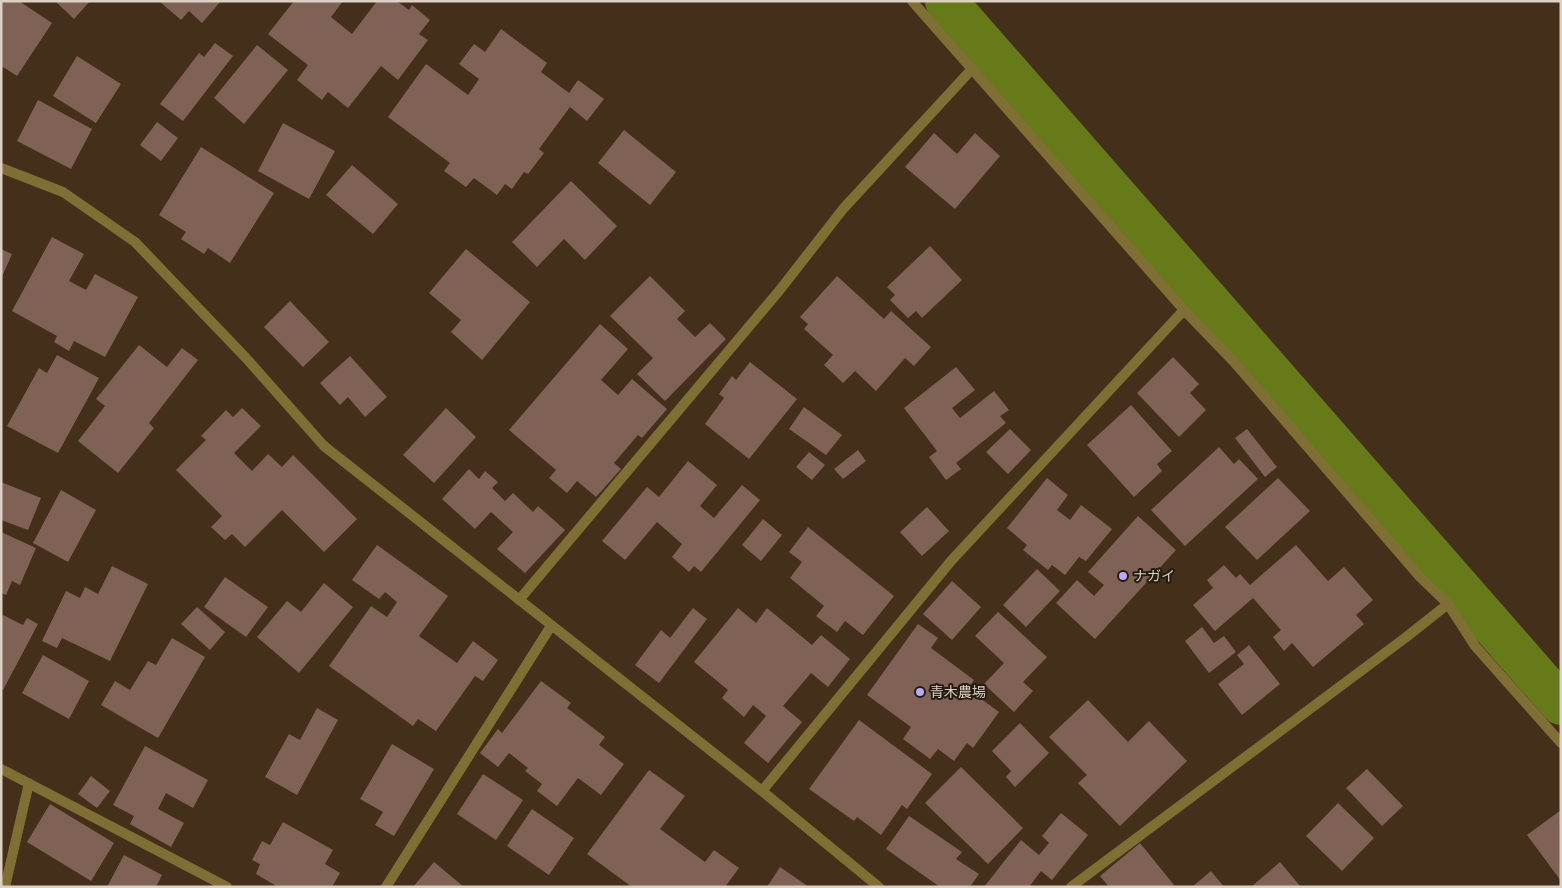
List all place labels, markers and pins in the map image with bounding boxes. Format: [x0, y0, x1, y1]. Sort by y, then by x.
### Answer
place label: ナガイ [1133, 568, 1175, 585]
marker: ナガイ [1117, 570, 1129, 582]
place label: 青木農場 [930, 684, 986, 701]
marker: 青木農場 [914, 686, 926, 698]

